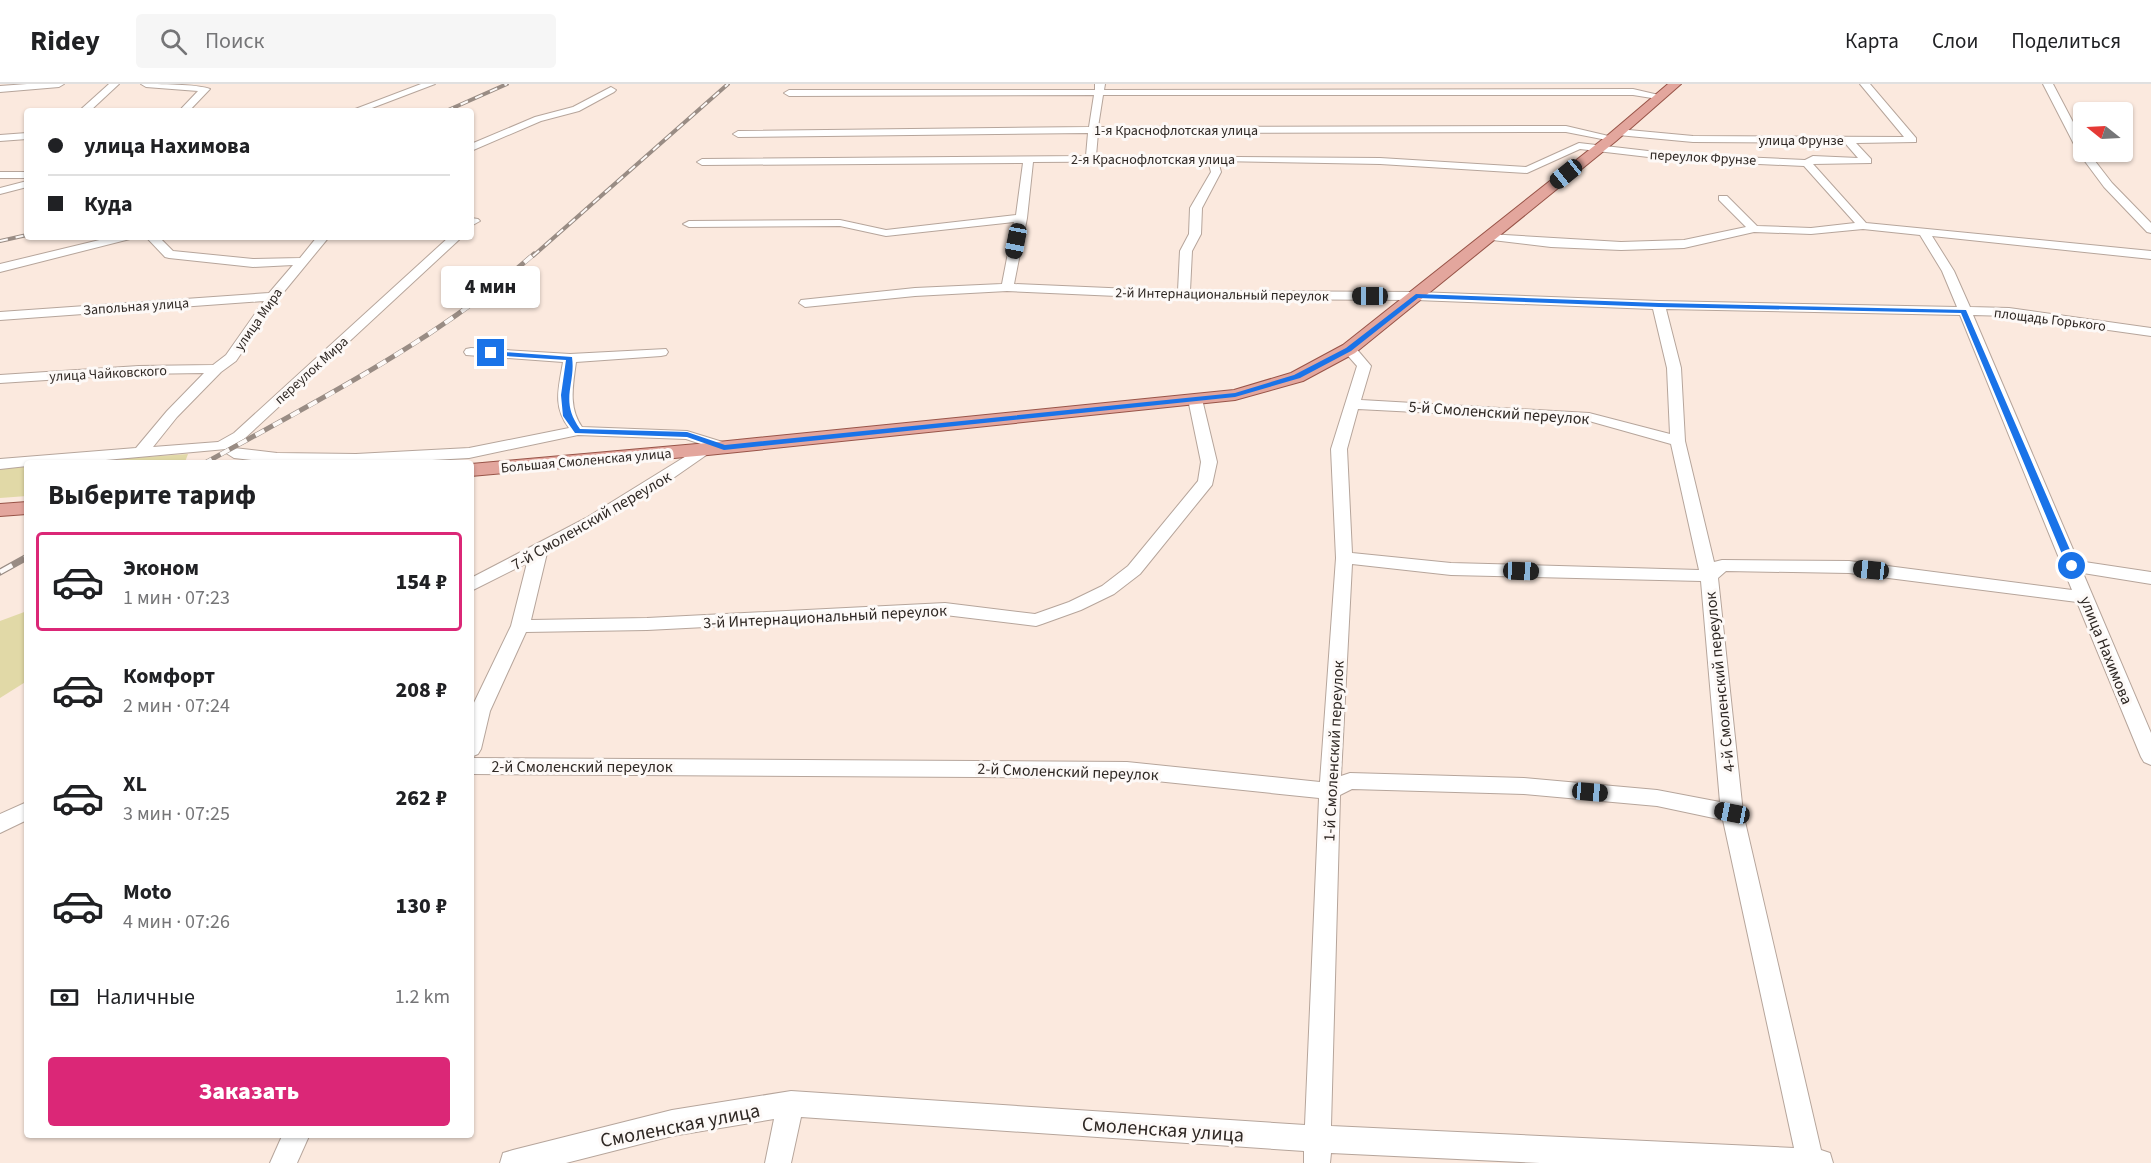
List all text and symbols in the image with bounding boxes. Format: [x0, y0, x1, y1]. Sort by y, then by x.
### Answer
search box [136, 14, 556, 68]
text: Ridey [30, 21, 100, 61]
icon: search [157, 25, 190, 58]
text: Поиск [205, 25, 264, 57]
text: Карта [1845, 26, 1899, 56]
text: Слои [1932, 26, 1978, 56]
text: Поделиться [2011, 26, 2121, 56]
north arrow [2073, 102, 2133, 162]
map controls [2073, 102, 2133, 162]
street label: 1-я Краснофлотская улица [1094, 121, 1258, 141]
text: улица Нахимова [84, 130, 250, 162]
street label: улица Фрунзе [1758, 131, 1844, 151]
street label: переулок Фрунзе [1649, 145, 1757, 171]
street label: 2-я Краснофлотская улица [1071, 150, 1235, 170]
car [1546, 156, 1586, 192]
text: Куда [84, 188, 133, 220]
car [1004, 222, 1028, 260]
callout: 4 мин [442, 266, 540, 308]
text: 4 мин [465, 273, 516, 301]
street label: 2-й Интернациональный переулок [1115, 283, 1329, 307]
street label: улица Мира [230, 284, 288, 355]
car [1352, 287, 1388, 305]
street label: Запольная улица [82, 293, 190, 321]
street label: площадь Горького [1993, 303, 2107, 337]
street label: переулок Мира [270, 332, 353, 409]
route end [477, 339, 504, 366]
street label: улица Чайковского [49, 361, 167, 387]
street label: 5-й Смоленский переулок [1408, 396, 1590, 430]
street label: Большая Смоленская улица [500, 444, 672, 478]
street label: 7-й Смоленский переулок [508, 466, 676, 576]
text: Выберите тариф [48, 476, 256, 515]
text: Эконом [123, 552, 199, 584]
route start [2058, 552, 2085, 579]
icon: car [51, 555, 105, 609]
car [1852, 559, 1890, 581]
car [1503, 561, 1539, 581]
text: 154 ₽ [396, 566, 447, 598]
text: 1 мин · 07:23 [123, 584, 230, 612]
street label: 4-й Смоленский переулок [1700, 591, 1740, 773]
street label: улица Нахимова [2074, 593, 2138, 708]
street label: 3-й Интернациональный переулок [703, 600, 947, 634]
text: Комфорт [123, 660, 215, 692]
street label: 1-й Смоленский переулок [1318, 660, 1350, 842]
icon: car [51, 663, 105, 717]
text: 208 ₽ [396, 674, 447, 706]
text: 2 мин · 07:24 [123, 692, 230, 720]
street label: 2-й Смоленский переулок [491, 756, 673, 778]
street label: 2-й Смоленский переулок [977, 758, 1159, 786]
text: XL [123, 768, 147, 800]
icon: car [51, 771, 105, 825]
car [1571, 781, 1609, 803]
text: 262 ₽ [396, 782, 447, 814]
text: 3 мин · 07:25 [123, 800, 230, 828]
car [1713, 801, 1751, 825]
text: Moto [123, 876, 172, 908]
icon: car [51, 879, 105, 933]
text: 130 ₽ [396, 890, 447, 922]
text: 4 мин · 07:26 [123, 908, 230, 936]
icon: cash [48, 981, 81, 1014]
text: Наличные [96, 981, 195, 1013]
text: 1.2 km [395, 983, 450, 1011]
button: Заказать [48, 1057, 450, 1126]
street label: Смоленская улица [598, 1097, 763, 1155]
street label: Смоленская улица [1081, 1110, 1245, 1150]

